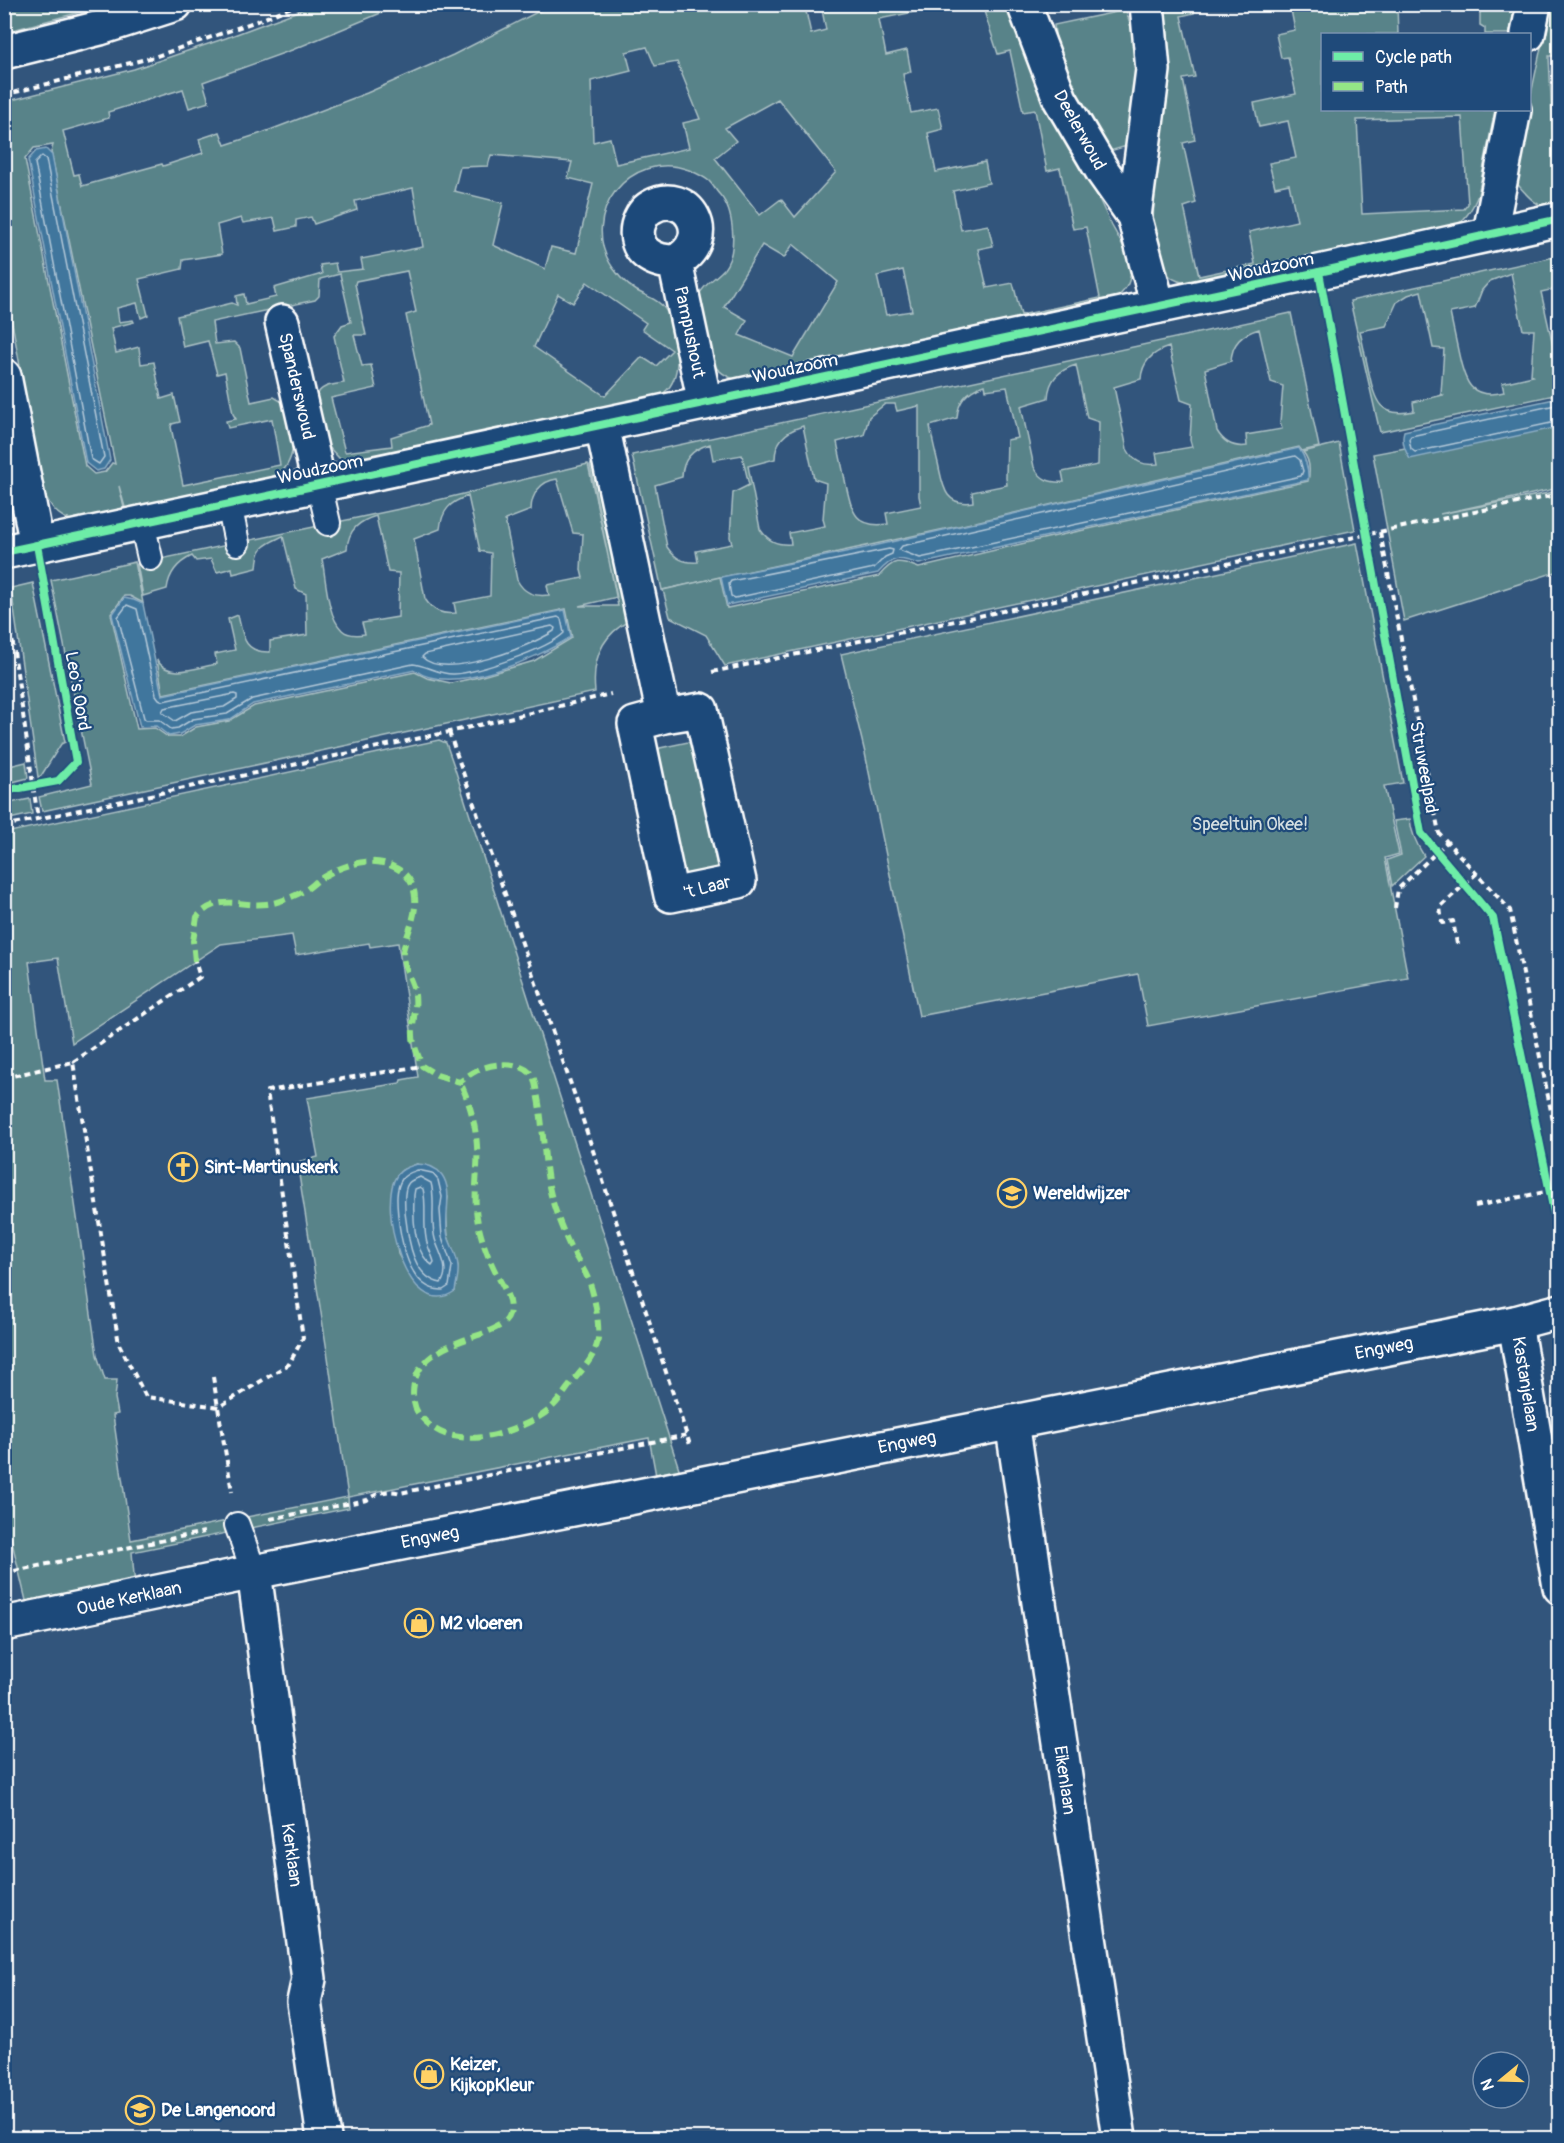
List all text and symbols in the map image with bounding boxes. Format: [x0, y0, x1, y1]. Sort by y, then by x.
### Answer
legend [1321, 33, 1531, 111]
text: Cycle path [1375, 46, 1452, 69]
text: Path [1375, 76, 1408, 99]
street label: Deelerwoud [1048, 86, 1111, 174]
street label: Woudzoom [1226, 247, 1316, 288]
street label: Pampushout [669, 284, 711, 381]
street label: Spanderswoud [273, 330, 320, 442]
street label: Woudzoom [750, 348, 840, 389]
street label: Woudzoom [275, 449, 365, 490]
street label: Leo's Oord [59, 650, 96, 733]
street label: Struweelpad [1404, 719, 1443, 815]
park label: Speeltuin Okee! [1192, 813, 1308, 836]
street label: 't Laar [681, 870, 734, 904]
church icon: Sint-Martinuskerk [167, 1151, 199, 1183]
place label: Sint-Martinuskerk [204, 1156, 339, 1179]
school or university icon: Wereldwijzer [996, 1177, 1028, 1209]
place label: Wereldwijzer [1033, 1182, 1130, 1205]
street label: Engweg [1353, 1332, 1415, 1365]
street label: Kastanjelaan [1507, 1335, 1544, 1433]
street label: Engweg [876, 1426, 938, 1459]
street label: Engweg [399, 1521, 461, 1554]
street label: Oude Kerklaan [75, 1576, 184, 1621]
shop icon: M2 vloeren [403, 1607, 435, 1639]
place label: M2 vloeren [440, 1612, 523, 1635]
street label: Eikenlaan [1048, 1744, 1081, 1816]
street label: Kerklaan [276, 1822, 307, 1889]
north arrow [1471, 2050, 1531, 2110]
place label: Keizer, KijkopKleur [450, 2053, 535, 2097]
shop icon: Keizer, KijkopKleur [413, 2058, 445, 2090]
text: N [1476, 2076, 1499, 2093]
school or university icon: De Langenoord [124, 2094, 156, 2126]
place label: De Langenoord [161, 2099, 276, 2122]

